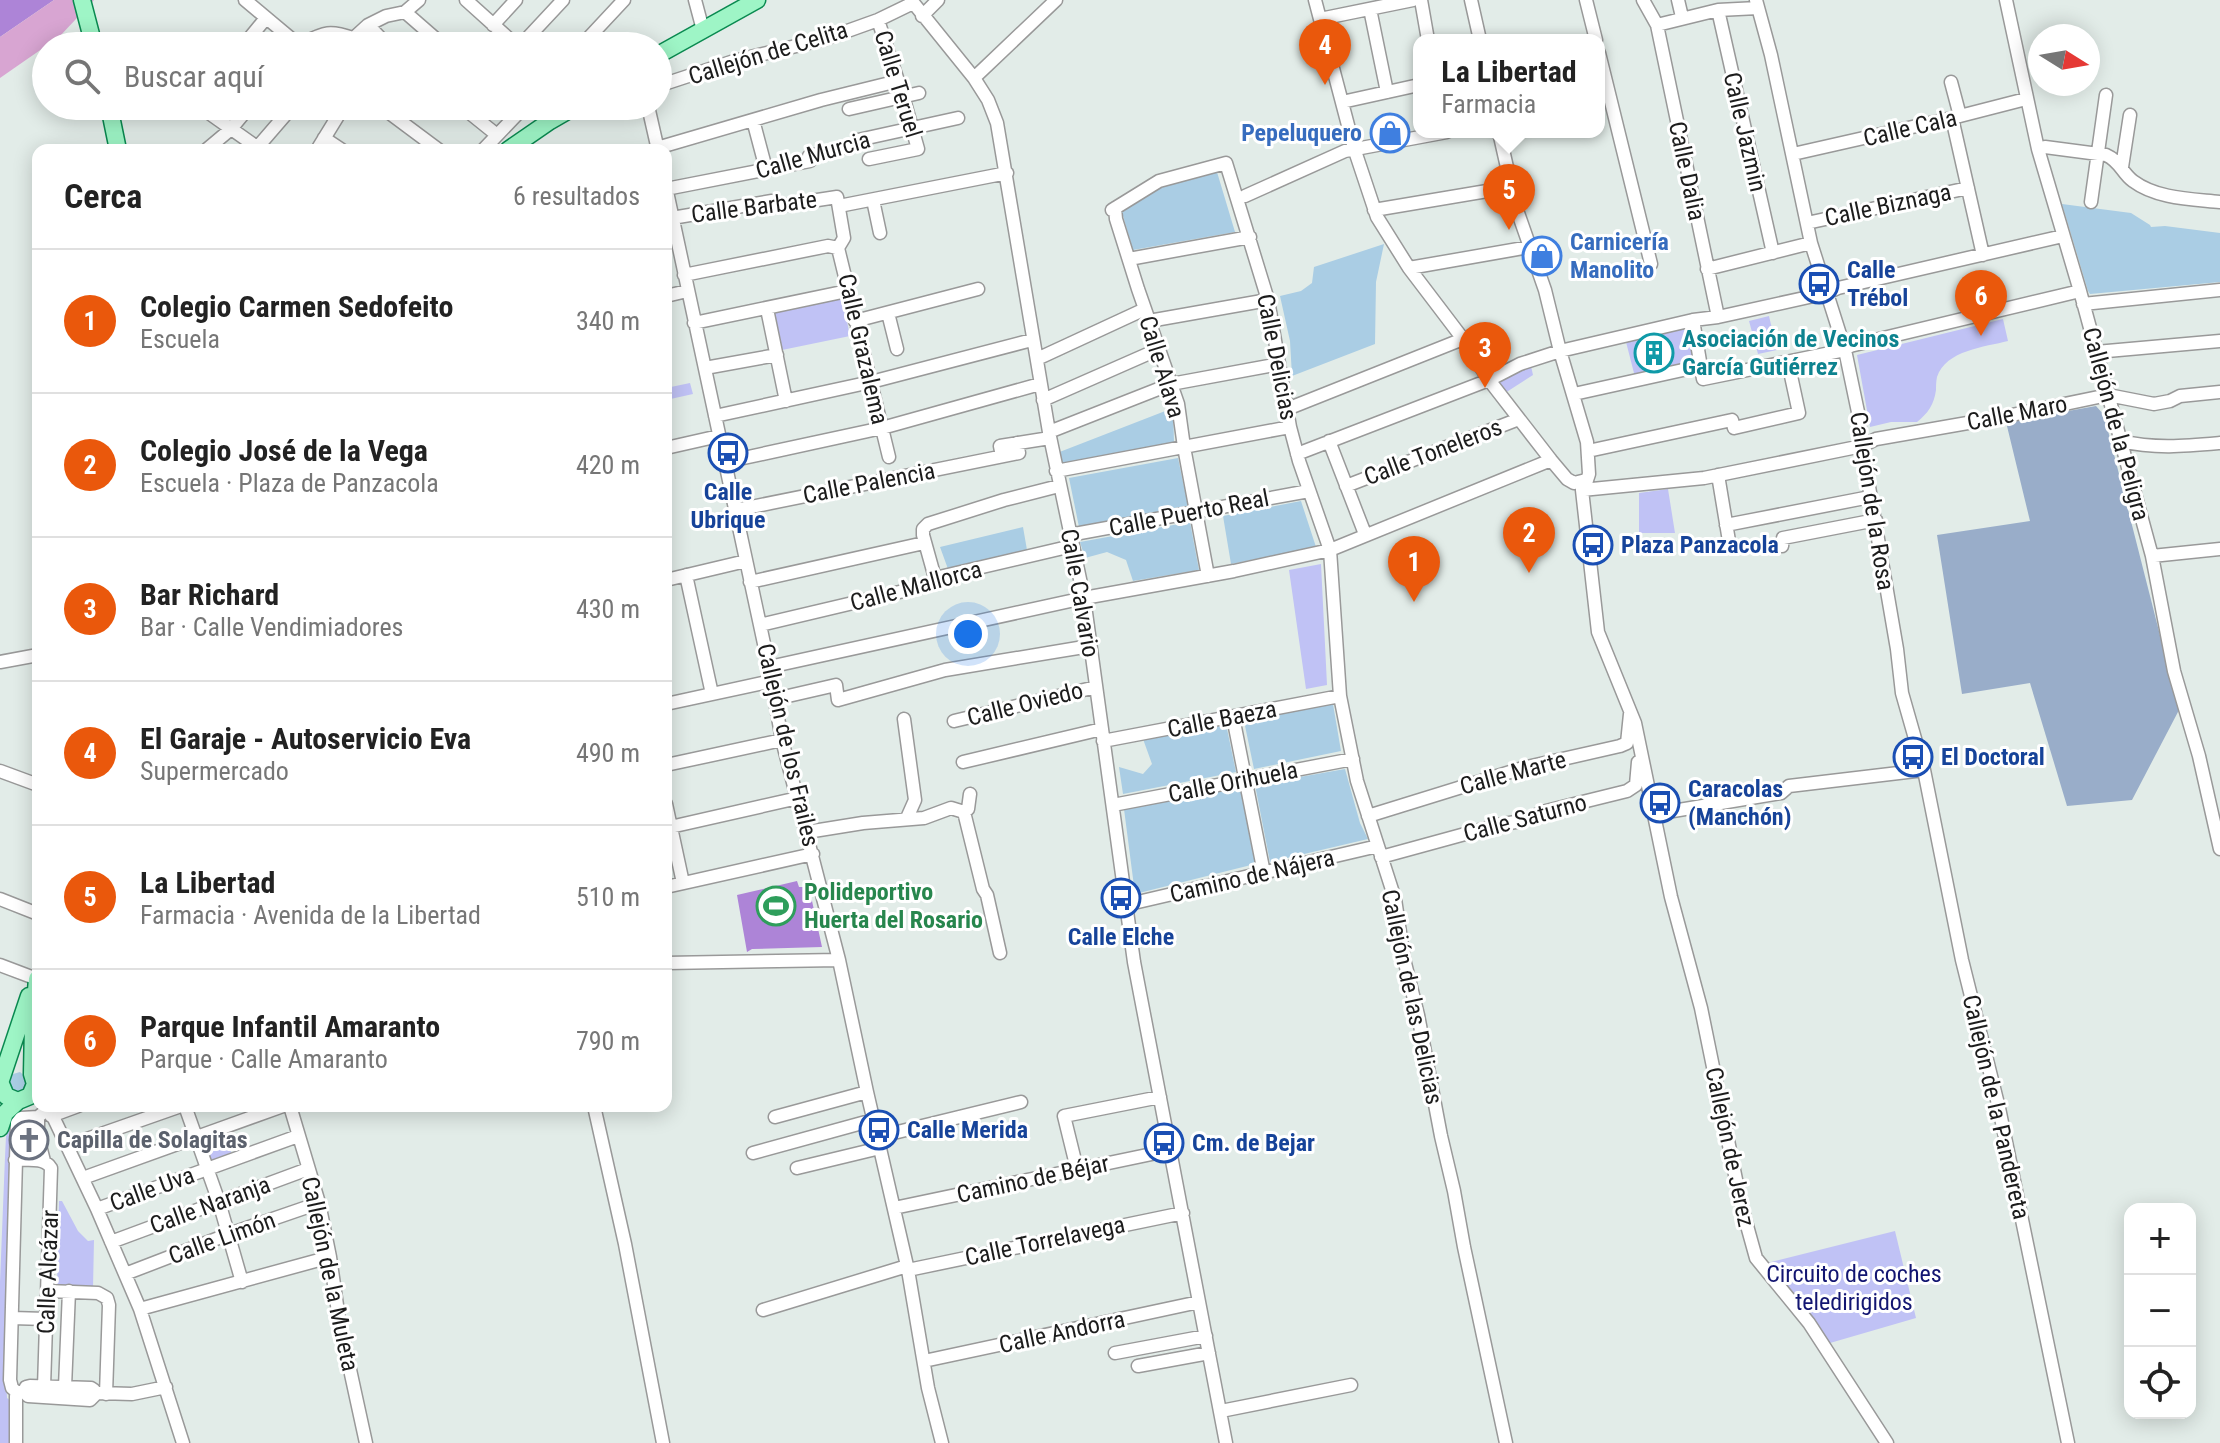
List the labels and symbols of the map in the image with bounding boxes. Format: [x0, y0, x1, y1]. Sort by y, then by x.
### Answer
street label: Callejón de Celita [685, 15, 851, 91]
pin: 4 [1299, 19, 1351, 85]
north arrow [2028, 24, 2100, 96]
street label: Calle Teruel [868, 27, 928, 141]
street label: Calle Jazmin [1718, 70, 1772, 194]
street label: Calle Cala [1861, 104, 1959, 152]
shop icon: Pepeluquero [1369, 112, 1411, 154]
place label: Pepeluquero [1241, 119, 1362, 147]
street label: Calle Dalia [1663, 119, 1711, 223]
street label: Calle Murcia [753, 125, 873, 185]
pin: 5 [1483, 164, 1535, 230]
street label: Calle Biznaga [1822, 178, 1954, 232]
street label: Calle Barbate [690, 185, 818, 229]
place label: Carnicería Manolito [1570, 228, 1669, 284]
shop icon: Carnicería Manolito [1521, 235, 1563, 277]
place label: Calle Trébol [1847, 256, 1908, 312]
bus stop icon: Calle Trébol [1798, 263, 1840, 305]
pin: 6 [1955, 270, 2007, 336]
street label: Calle Grazalema [832, 271, 894, 427]
street label: Calle Delicias [1251, 292, 1303, 422]
street label: Calle Alava [1133, 313, 1191, 421]
pin: 3 [1459, 322, 1511, 388]
street label: Callejón de la Peligra [2077, 324, 2155, 524]
place label: Asociación de Vecinos García Gutiérrez [1682, 325, 1900, 381]
building icon: Asociación de Vecinos García Gutiérrez [1633, 332, 1675, 374]
street label: Calle Maro [1964, 390, 2070, 436]
street label: Callejón de la Rosa [1844, 410, 1900, 592]
street label: Calle Toneleros [1360, 413, 1506, 491]
bus stop icon: Calle Ubrique [707, 432, 749, 474]
street label: Calle Palencia [801, 456, 937, 510]
place label: Calle Ubrique [691, 478, 765, 534]
street label: Calle Puerto Real [1107, 484, 1271, 542]
pin: 2 [1503, 507, 1555, 573]
bus stop icon: Plaza Panzacola [1572, 524, 1614, 566]
street label: Calle Calvario [1055, 527, 1105, 659]
place label: Plaza Panzacola [1621, 531, 1779, 559]
pin: 1 [1388, 536, 1440, 602]
street label: Calle Mallorca [847, 555, 985, 617]
your location [948, 614, 988, 654]
street label: Callejón de los Frailes [751, 641, 825, 849]
street label: Calle Oviedo [964, 676, 1086, 732]
street label: Calle Baeza [1165, 695, 1279, 743]
bus stop icon: El Doctoral [1892, 736, 1934, 778]
place label: El Doctoral [1941, 743, 2045, 771]
street label: Calle Marte [1457, 745, 1569, 801]
street label: Calle Orihuela [1166, 756, 1300, 808]
place label: Caracolas (Manchón) [1688, 775, 1791, 831]
bus stop icon: Caracolas (Manchón) [1639, 782, 1681, 824]
street label: Calle Saturno [1460, 788, 1590, 848]
street label: Camino de Nájera [1167, 843, 1337, 909]
bus stop icon: Calle Elche [1100, 877, 1142, 919]
place label: Polideportivo Huerta del Rosario [804, 878, 983, 934]
sports icon: Polideportivo Huerta del Rosario [755, 885, 797, 927]
street label: Callejón de las Delicias [1376, 887, 1448, 1107]
place label: Calle Elche [1068, 923, 1174, 951]
street label: Callejón de la Pandereta [1957, 992, 2035, 1222]
street label: Callejón de Jerez [1699, 1065, 1761, 1229]
bus stop icon: Calle Merida [858, 1109, 900, 1151]
place label: Calle Merida [907, 1116, 1028, 1144]
church icon: Capilla de Solagitas [8, 1119, 50, 1161]
bus stop icon: Cm. de Bejar [1143, 1122, 1185, 1164]
place label: Capilla de Solagitas [57, 1126, 248, 1154]
place label: Cm. de Bejar [1192, 1129, 1315, 1157]
street label: Camino de Béjar [954, 1149, 1112, 1209]
street label: Calle Uva [106, 1161, 198, 1217]
street label: Calle Naranja [146, 1170, 274, 1240]
street label: Callejón de la Muleta [296, 1174, 364, 1374]
street label: Calle Limón [165, 1206, 279, 1270]
street label: Calle Alcázar [32, 1209, 64, 1335]
street label: Calle Torrelavega [962, 1210, 1128, 1272]
park label: Circuito de coches teledirigidos [1766, 1260, 1942, 1316]
street label: Calle Andorra [997, 1305, 1127, 1359]

